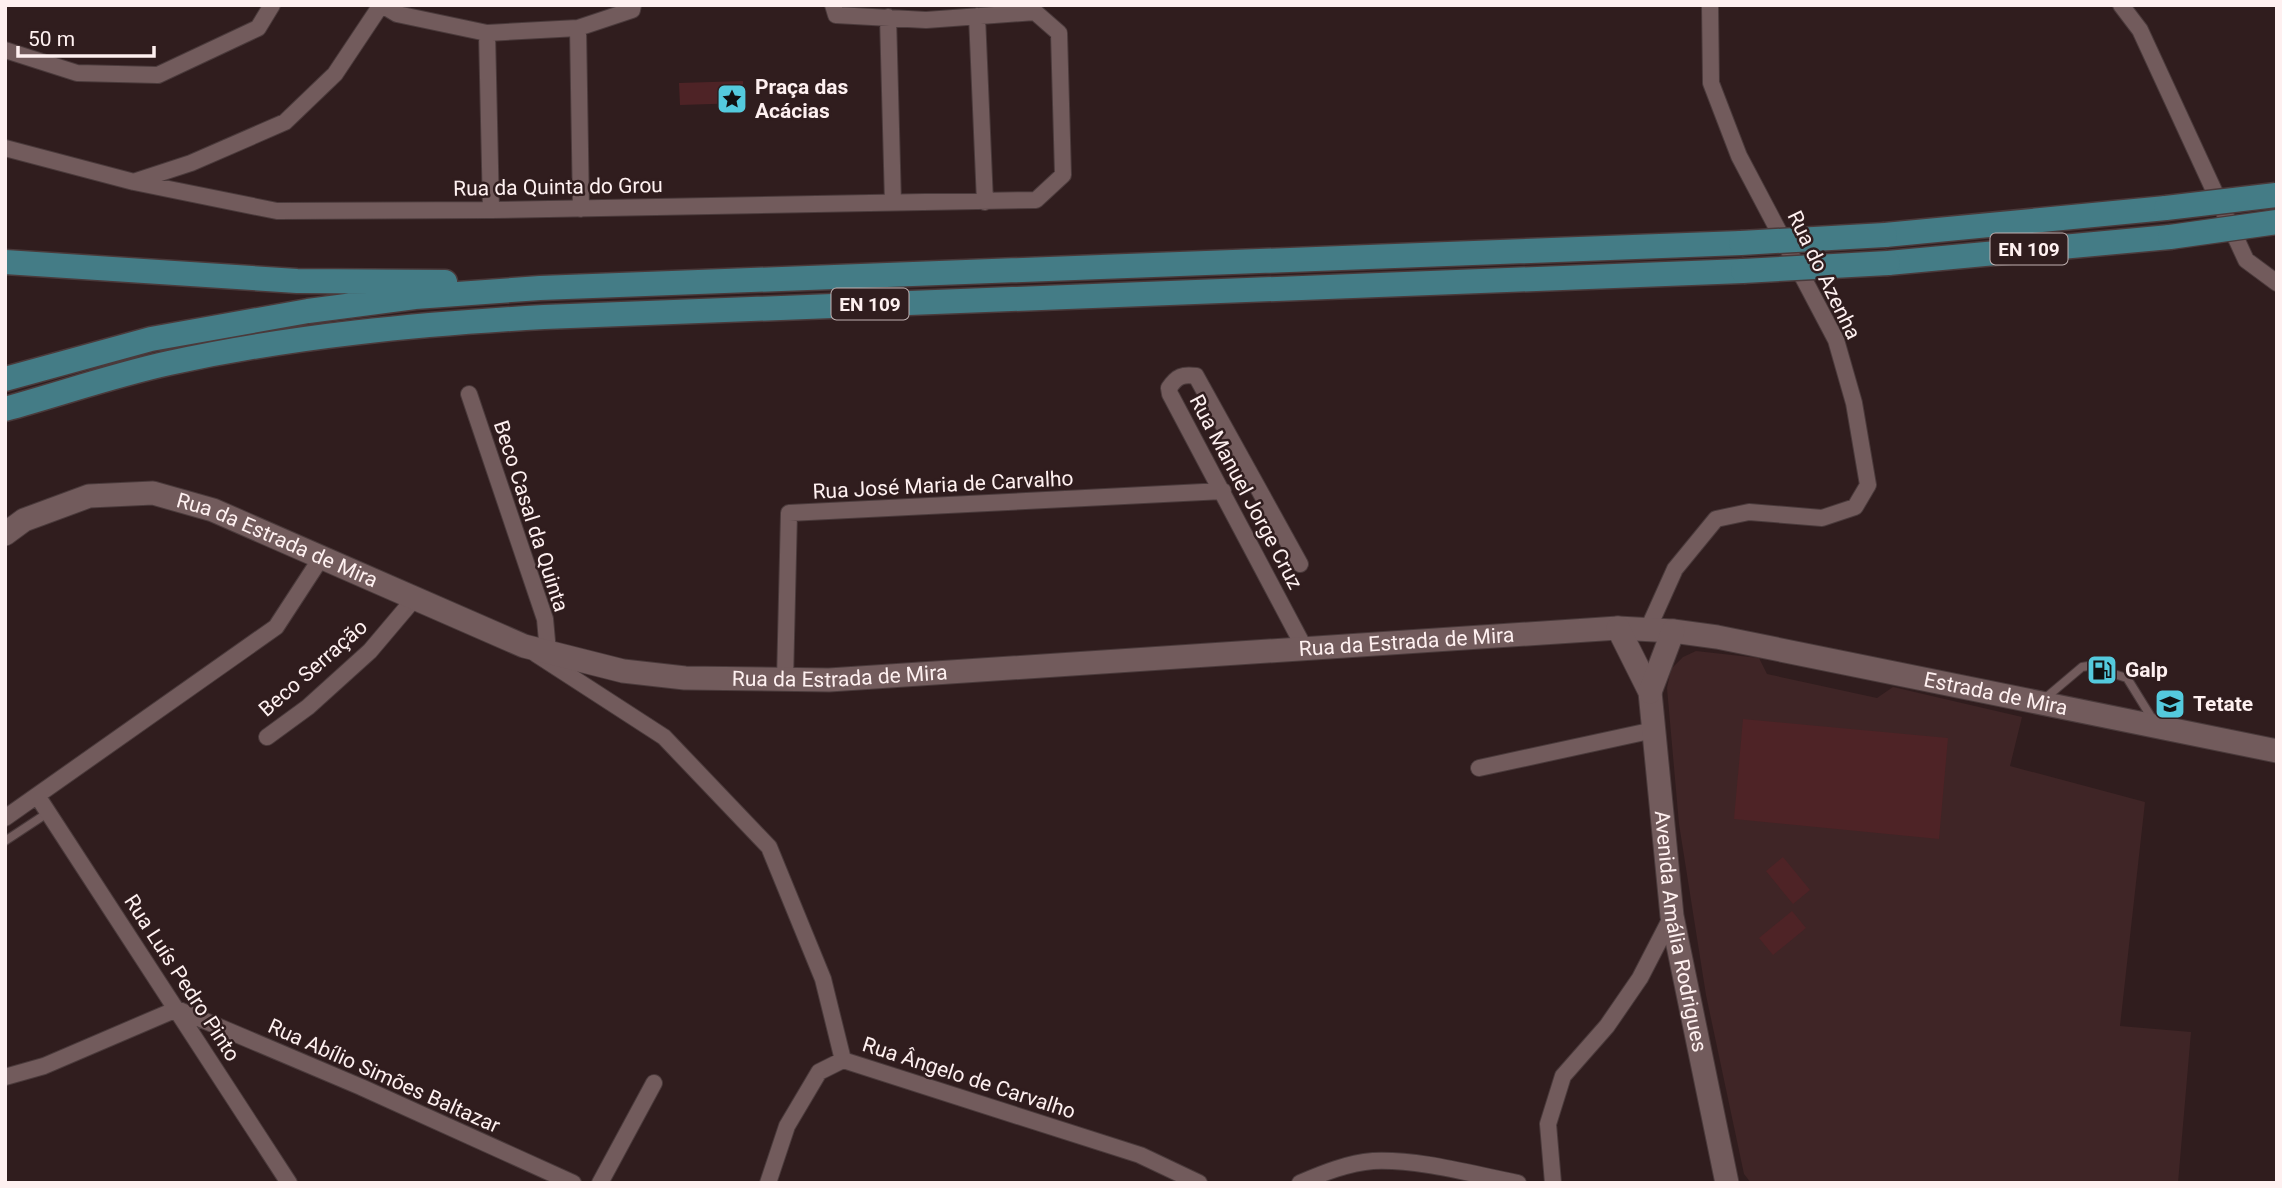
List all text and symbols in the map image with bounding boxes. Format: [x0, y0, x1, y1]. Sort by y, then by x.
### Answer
scale bar [18, 14, 154, 58]
text: 50 m [28, 27, 75, 51]
place label: Praça das Acácias [755, 75, 849, 123]
place icon: Praça das Acácias [715, 82, 749, 116]
street label: Rua da Quinta do Grou [453, 173, 663, 201]
street label: Rua do Azenha [1783, 207, 1865, 343]
road number: EN 109 [1990, 233, 2068, 264]
road number: EN 109 [832, 288, 908, 320]
street label: Rua Manuel Jorge Cruz [1184, 391, 1308, 593]
street label: Beco Casal da Quinta [489, 417, 573, 615]
street label: Rua José Maria de Carvalho [812, 466, 1074, 504]
street label: Rua da Estrada de Mira [174, 488, 381, 593]
street label: Beco Serração [254, 614, 372, 722]
street label: Rua da Estrada de Mira [1298, 623, 1515, 661]
fuel station icon: Galp [2085, 653, 2119, 687]
place label: Galp [2125, 658, 2168, 682]
street label: Rua da Estrada de Mira [732, 660, 948, 692]
street label: Estrada de Mira [1922, 667, 2070, 720]
school or university icon: Tetate [2153, 687, 2187, 721]
place label: Tetate [2193, 692, 2253, 716]
street label: Avenida Amália Rodrigues [1650, 809, 1712, 1054]
street label: Rua Luís Pedro Pinto [119, 890, 245, 1066]
street label: Rua Abílio Simões Baltazar [264, 1014, 504, 1138]
street label: Rua Ângelo de Carvalho [860, 1032, 1078, 1124]

